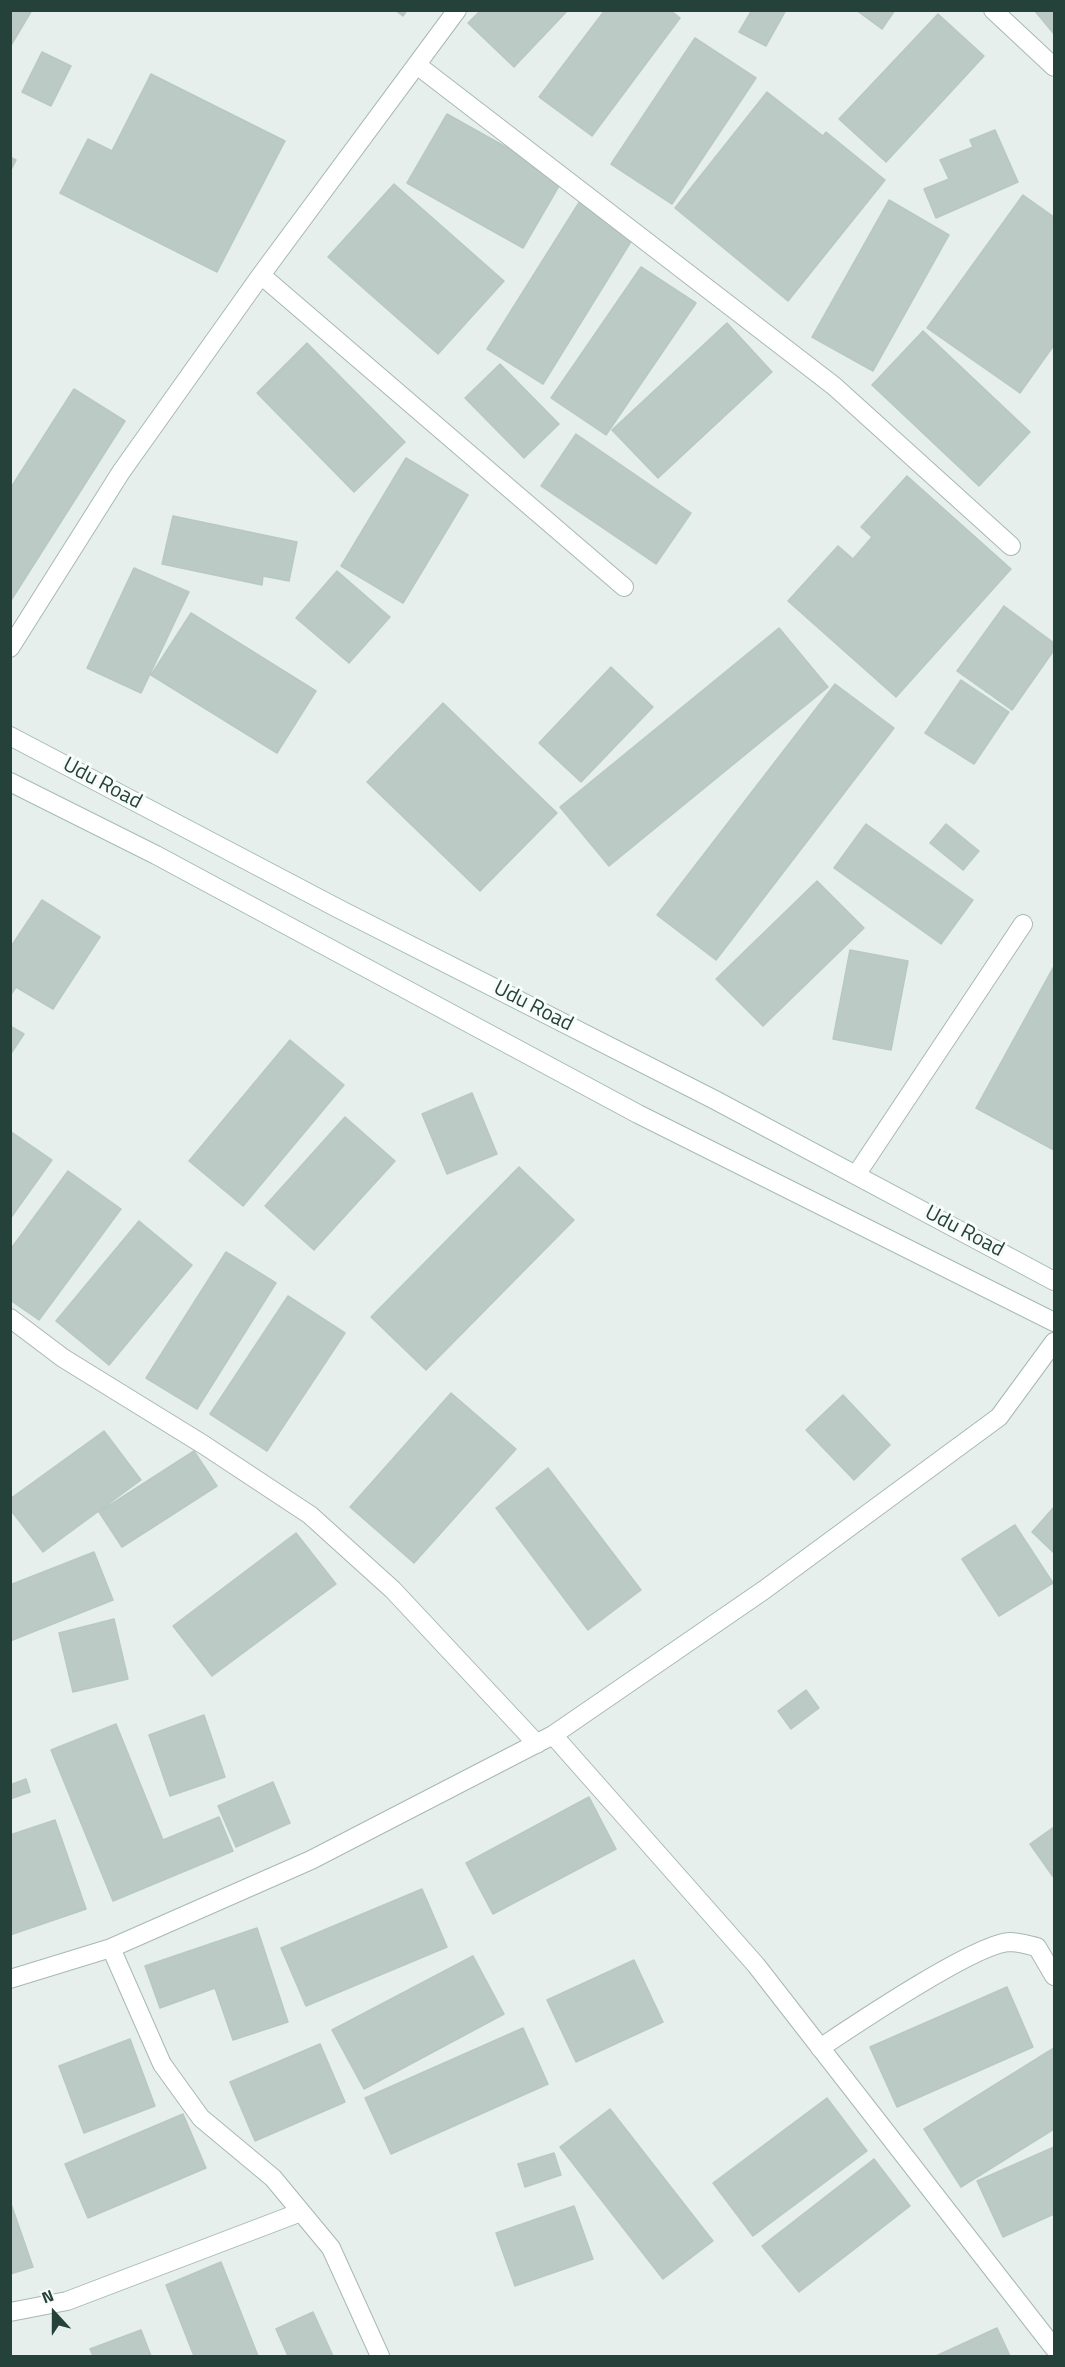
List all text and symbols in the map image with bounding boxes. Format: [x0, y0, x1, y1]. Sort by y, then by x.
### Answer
street label: Udu Road [58, 753, 146, 815]
street label: Udu Road [489, 976, 577, 1038]
street label: Udu Road [920, 1201, 1008, 1263]
north arrow [24, 2283, 84, 2343]
text: N [38, 2283, 57, 2309]

